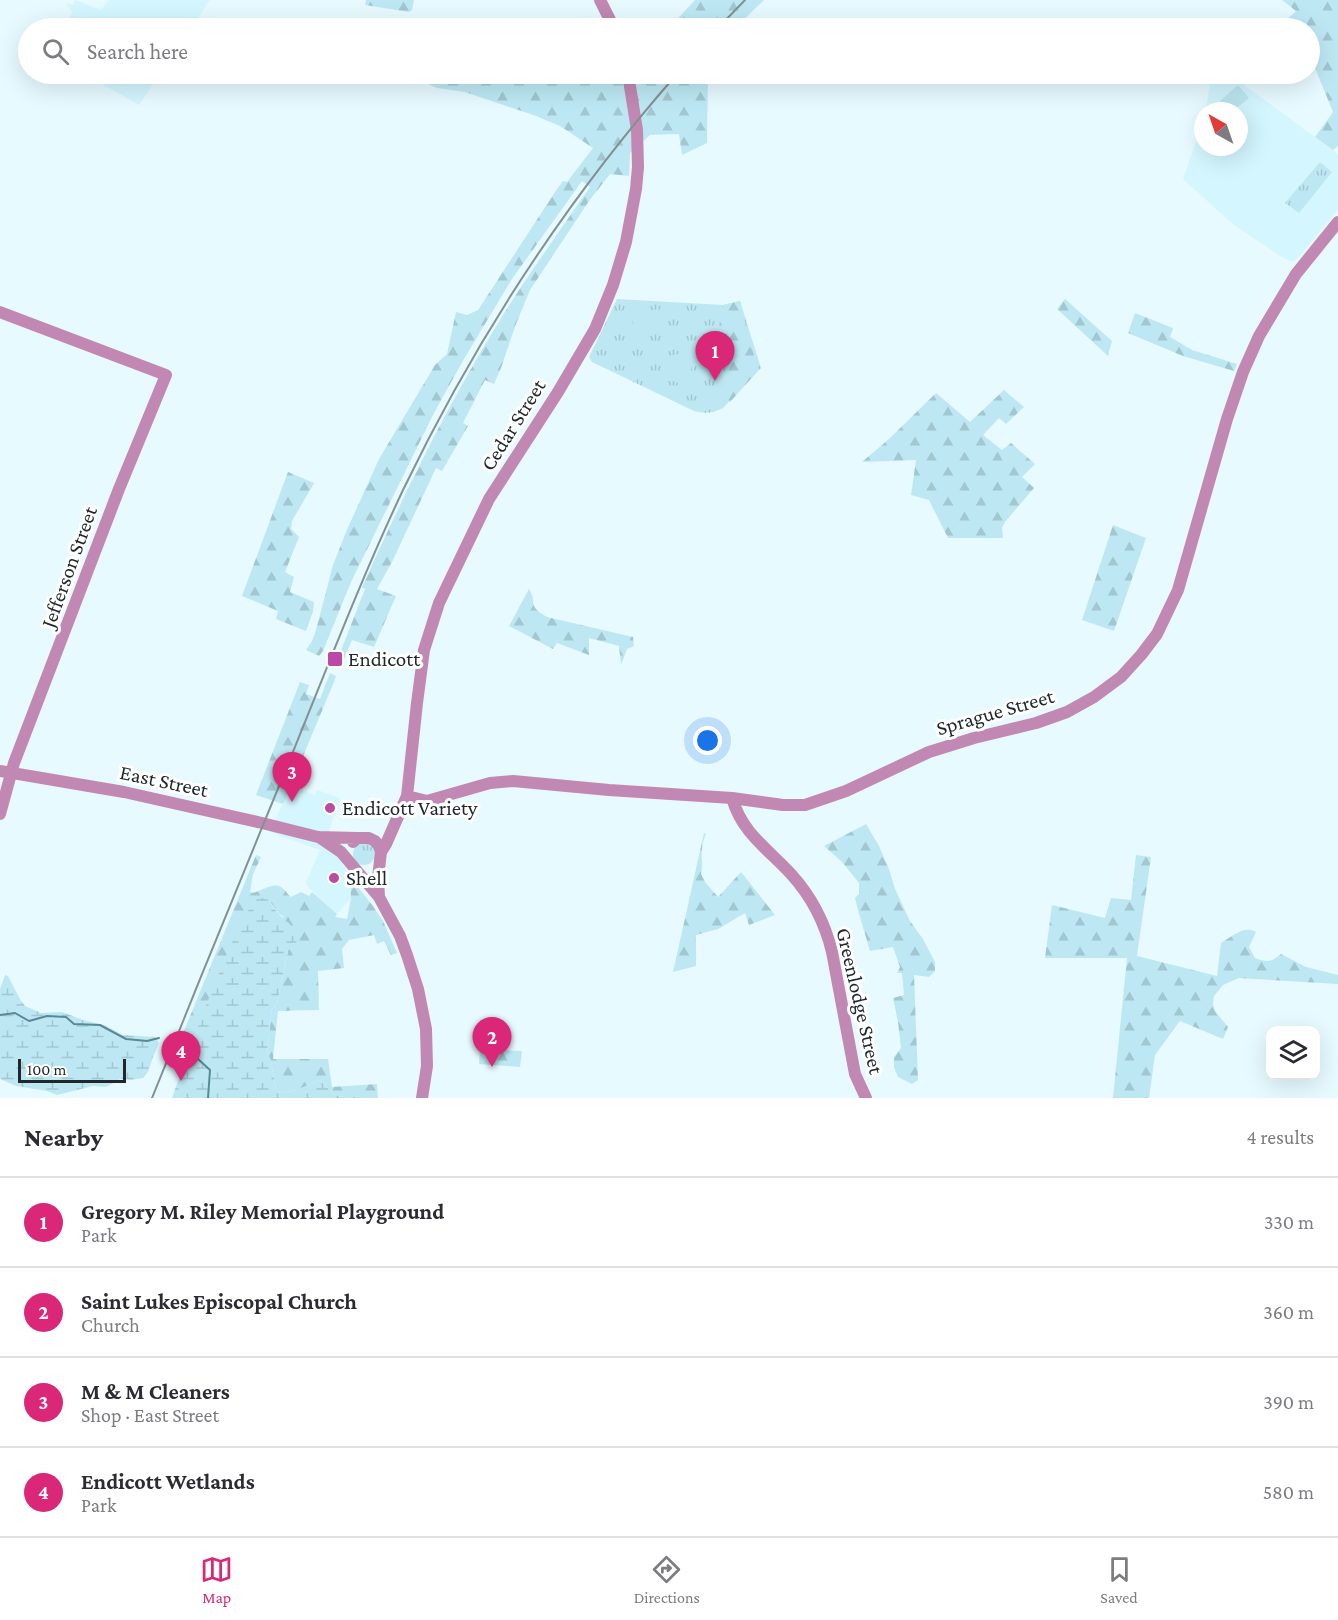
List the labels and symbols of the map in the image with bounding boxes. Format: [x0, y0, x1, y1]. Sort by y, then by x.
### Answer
north arrow [1194, 102, 1248, 156]
pin: 1 [696, 332, 734, 381]
street label: Cedar Street [476, 374, 551, 475]
street label: Jefferson Street [35, 502, 102, 633]
place label: Endicott [348, 647, 421, 671]
marker: Endicott [326, 650, 344, 668]
street label: Sprague Street [933, 683, 1058, 740]
your location [693, 726, 722, 755]
pin: 3 [272, 752, 312, 802]
street label: East Street [118, 760, 211, 802]
place label: Endicott Variety [342, 796, 478, 820]
marker: Endicott Variety [323, 801, 337, 815]
place label: Shell [346, 866, 387, 890]
marker: Shell [327, 871, 341, 885]
street label: Greenlodge Street [831, 925, 889, 1078]
pin: 2 [472, 1018, 512, 1067]
pin: 4 [162, 1032, 201, 1081]
scale bar [18, 1056, 126, 1084]

